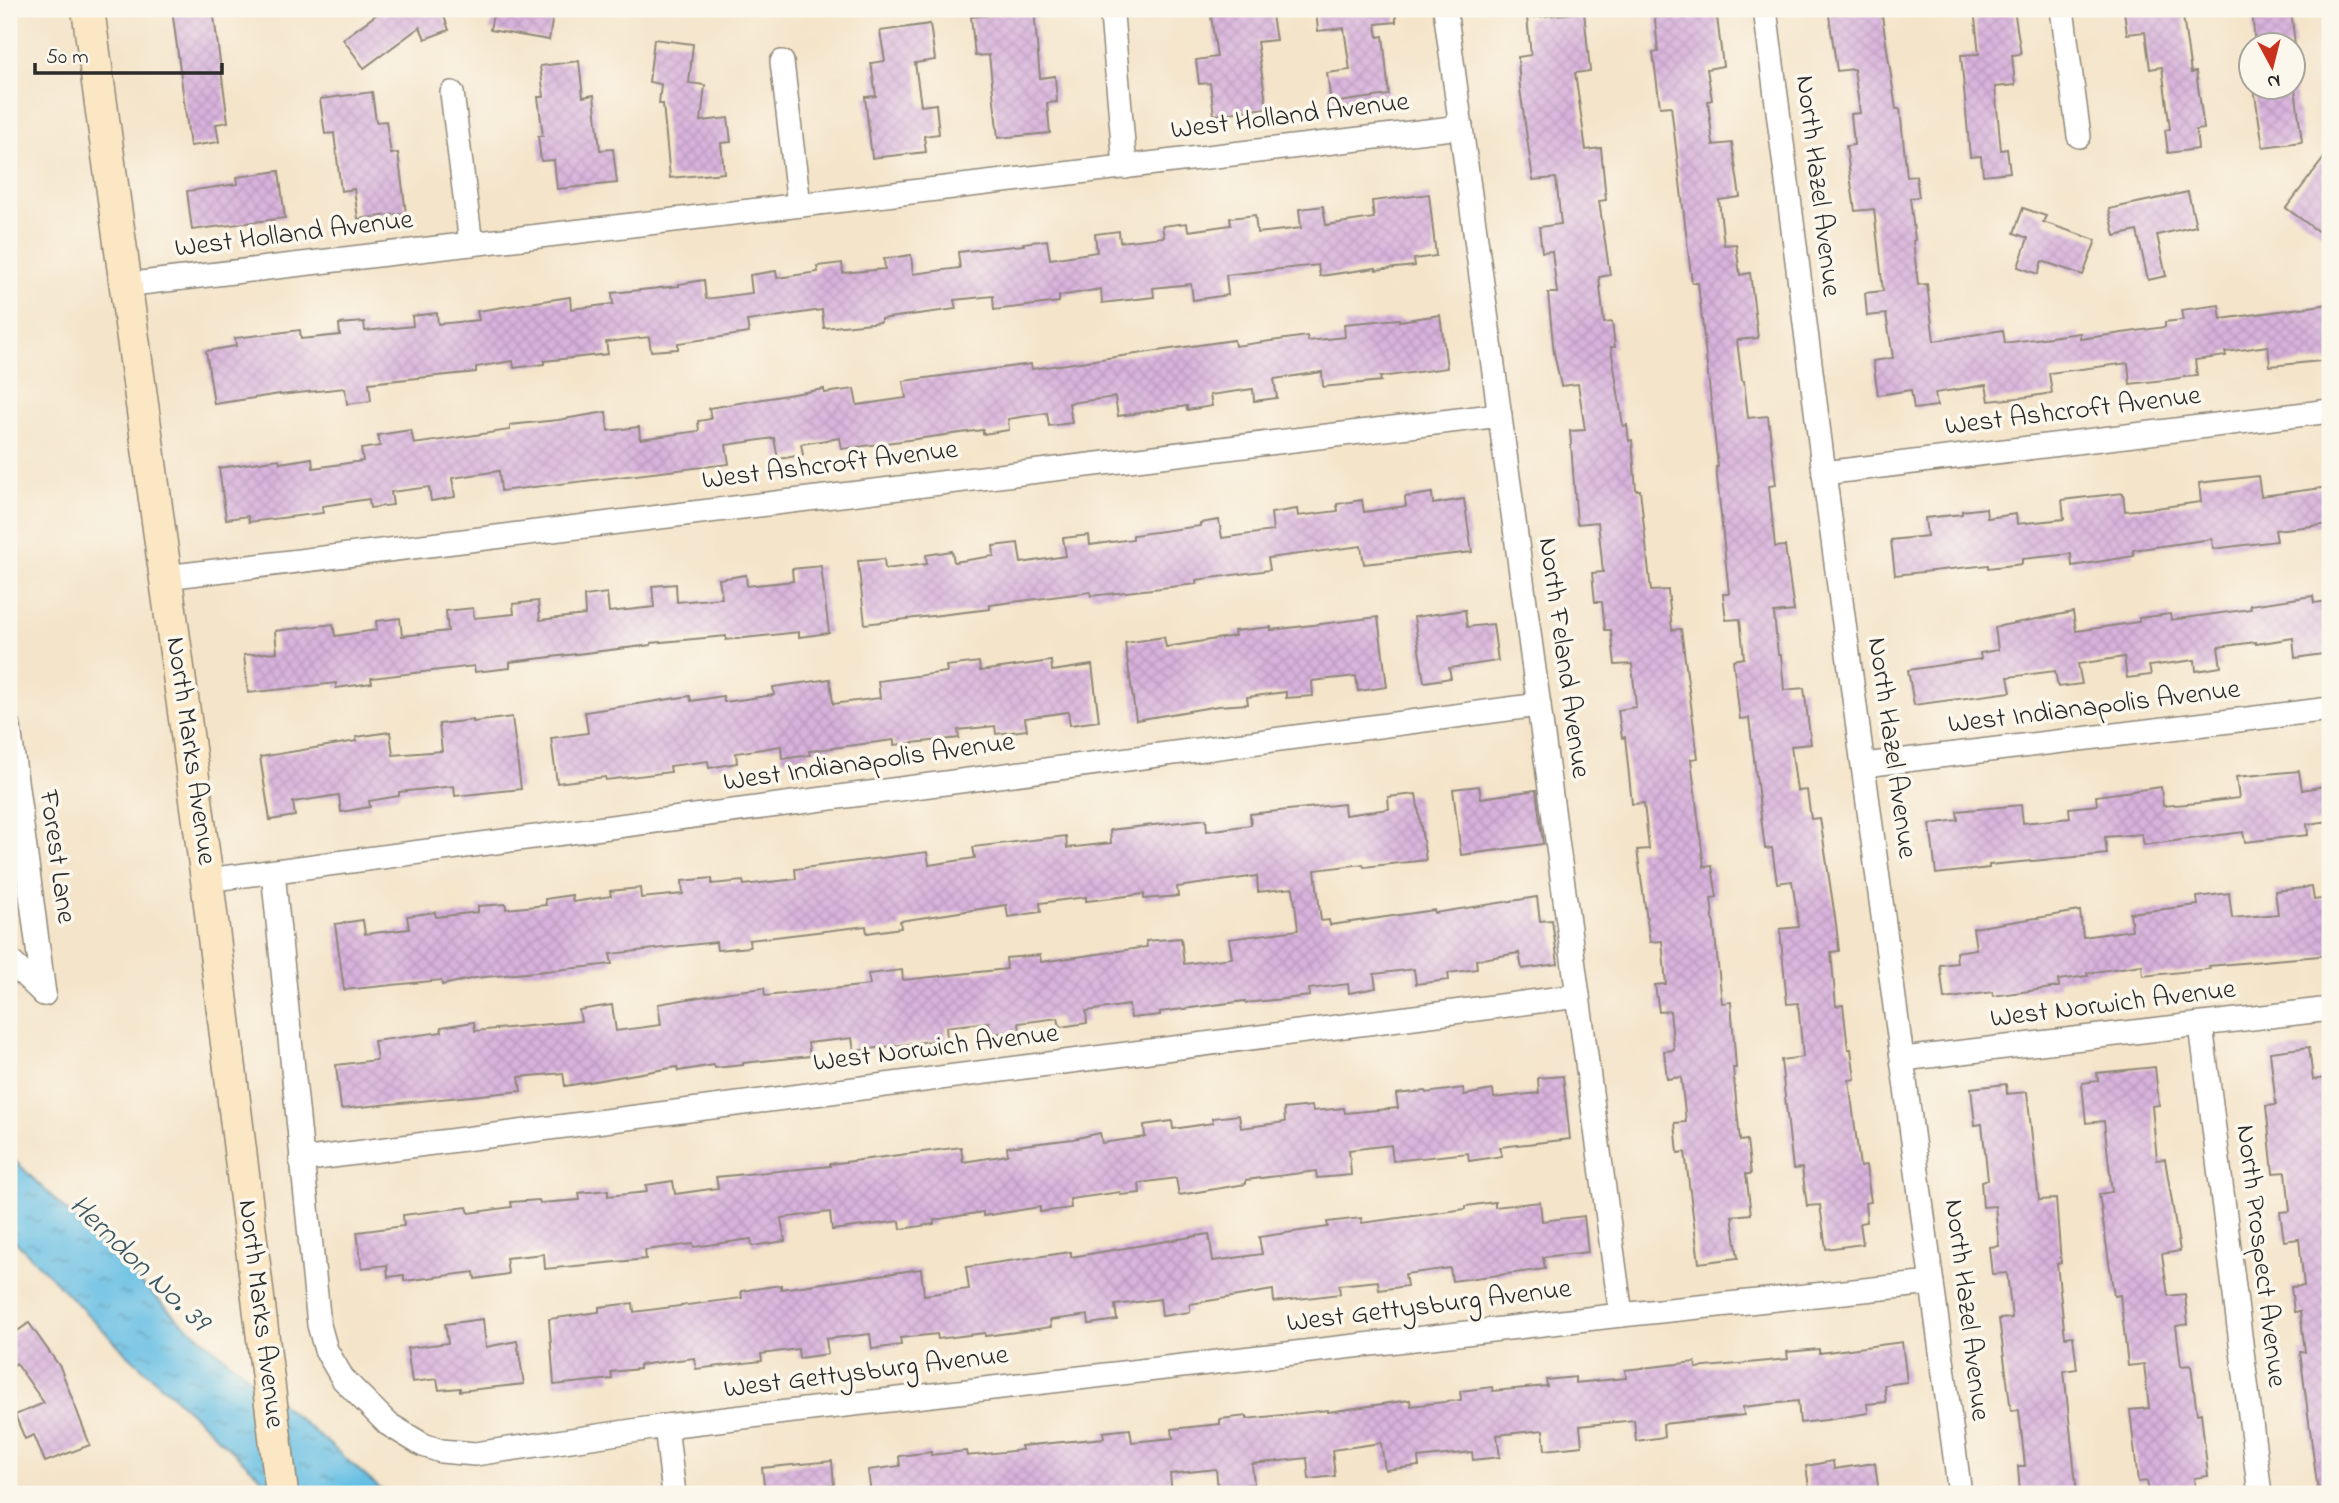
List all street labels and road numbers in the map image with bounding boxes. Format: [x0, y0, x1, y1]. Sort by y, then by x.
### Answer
street label: North Hazel Avenue [1783, 73, 1851, 300]
street label: West Holland Avenue [1169, 82, 1412, 152]
street label: West Holland Avenue [173, 200, 416, 270]
street label: West Ashcroft Avenue [1943, 376, 2204, 448]
street label: West Ashcroft Avenue [700, 430, 961, 502]
street label: North Feland Avenue [1526, 535, 1600, 781]
street label: North Marks Avenue [154, 634, 226, 868]
street label: North Hazel Avenue [1855, 635, 1927, 862]
street label: West Indianapolis Avenue [1946, 670, 2243, 746]
street label: West Indianapolis Avenue [721, 722, 1018, 804]
street label: Forest Lane [26, 787, 86, 927]
street label: West Norwich Avenue [1988, 970, 2238, 1040]
street label: West Norwich Avenue [811, 1014, 1061, 1084]
street label: North Prospect Avenue [2224, 1122, 2297, 1390]
street label: North Marks Avenue [226, 1197, 294, 1431]
street label: North Hazel Avenue [1932, 1197, 2000, 1424]
street label: West Gettysburg Avenue [1284, 1269, 1574, 1345]
street label: West Gettysburg Avenue [721, 1335, 1011, 1411]

